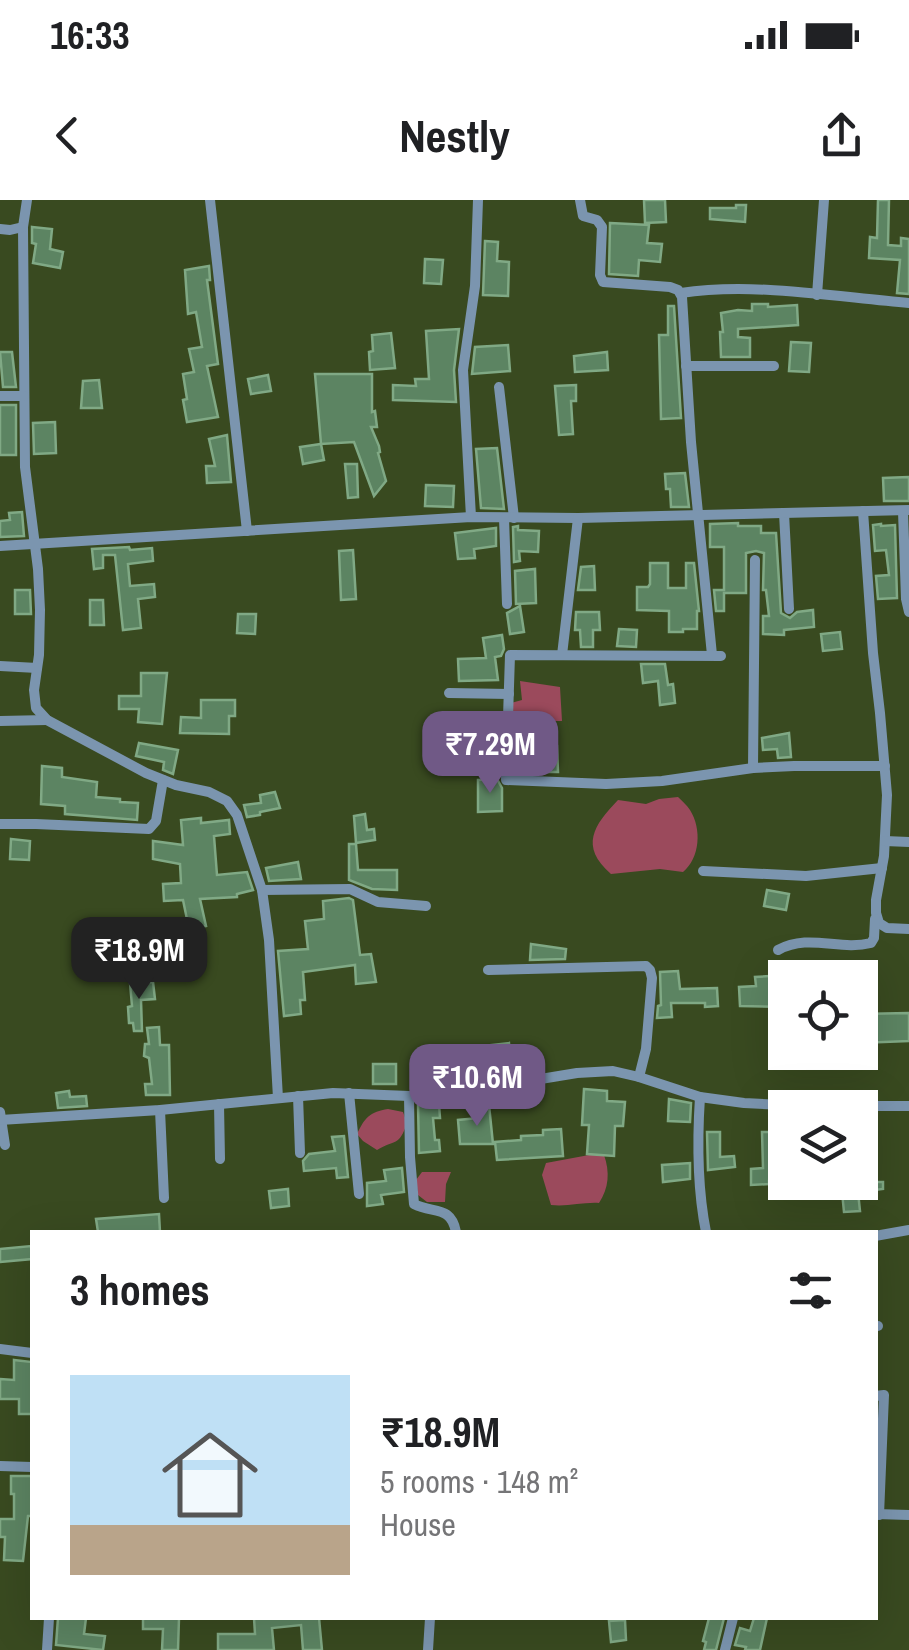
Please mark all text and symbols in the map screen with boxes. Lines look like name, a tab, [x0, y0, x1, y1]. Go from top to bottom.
text: 16:33	[50, 10, 130, 61]
text: Nestly	[399, 105, 510, 166]
icon: back	[40, 108, 95, 163]
icon: share	[814, 108, 869, 163]
pin: ₹7.29M	[409, 711, 571, 796]
text: ₹7.29M	[444, 722, 536, 765]
pin: ₹18.9M	[58, 917, 220, 1002]
text: ₹18.9M	[93, 928, 185, 971]
map controls	[768, 960, 878, 1200]
button: locate	[768, 960, 878, 1070]
pin: ₹10.6M	[396, 1044, 558, 1129]
text: ₹10.6M	[431, 1055, 523, 1098]
button: layers	[768, 1090, 878, 1200]
text: 3 homes	[70, 1262, 210, 1318]
icon: filters	[783, 1263, 838, 1318]
text: ₹18.9M	[380, 1404, 500, 1460]
icon: home	[150, 1415, 270, 1535]
text: 5 rooms · 148 m²	[380, 1460, 578, 1503]
text: House	[380, 1503, 456, 1546]

